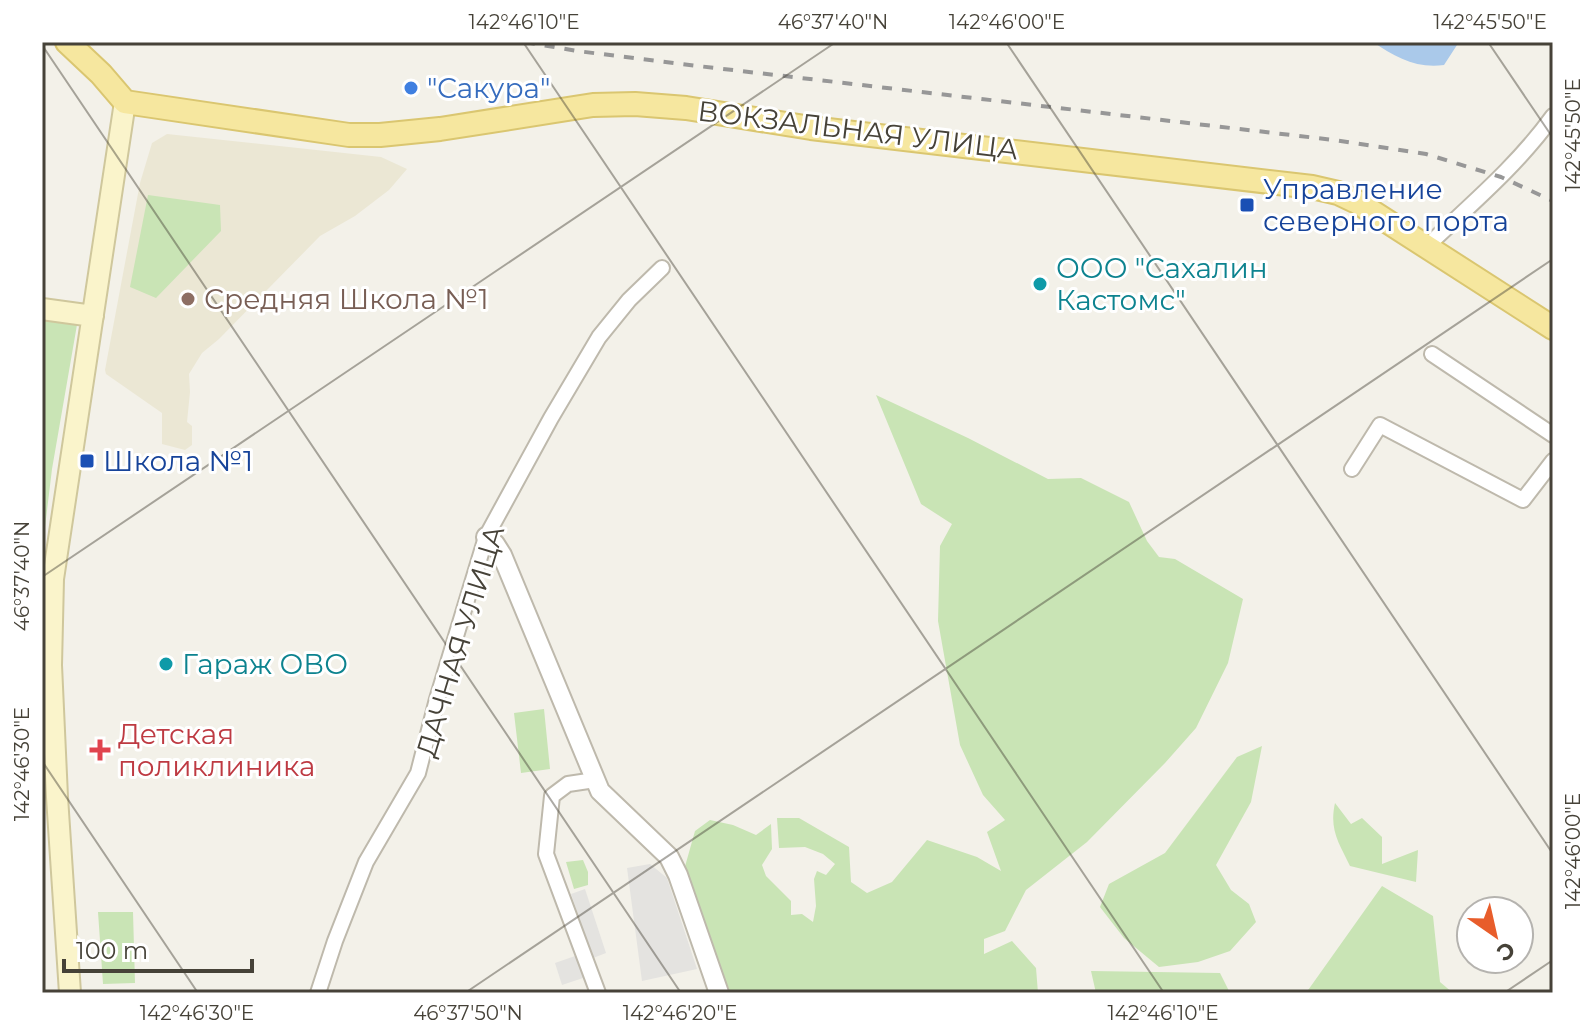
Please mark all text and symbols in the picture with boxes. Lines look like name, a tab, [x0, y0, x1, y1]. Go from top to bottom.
text: 142°46'10"E	[468, 10, 580, 34]
text: 46°37'40"N	[778, 10, 888, 34]
text: 142°46'00"E	[949, 10, 1065, 34]
text: 142°45'50"E	[1433, 10, 1547, 34]
place label: "Сакура"	[427, 71, 550, 105]
text: 142°45'50"E	[1561, 78, 1585, 192]
marker: "Сакура"	[402, 79, 420, 97]
street label: ВОКЗАЛЬНАЯ УЛИЦА	[696, 93, 1020, 167]
place label: Управление северного порта	[1263, 172, 1509, 238]
marker: Управление северного порта	[1238, 196, 1256, 214]
place label: ООО "Сахалин Кастомс"	[1056, 251, 1268, 317]
marker: ООО "Сахалин Кастомс"	[1031, 275, 1049, 293]
place label: Средняя Школа №1	[204, 282, 489, 316]
marker: Средняя Школа №1	[179, 290, 197, 308]
place label: Школа №1	[103, 444, 253, 478]
marker: Школа №1	[78, 452, 96, 470]
text: 46°37'40"N	[10, 521, 34, 631]
street label: ДАЧНАЯ УЛИЦА	[409, 521, 511, 761]
place label: Гараж ОВО	[182, 647, 348, 681]
marker: Гараж ОВО	[157, 655, 175, 673]
text: 142°46'30"E	[10, 707, 34, 821]
place label: Детская поликлиника	[118, 717, 315, 783]
marker: Детская поликлиника	[89, 739, 111, 761]
text: 142°46'00"E	[1561, 793, 1585, 909]
north arrow	[1455, 895, 1535, 975]
scale bar	[64, 923, 252, 973]
text: 100 m	[76, 936, 148, 965]
text: С	[1492, 936, 1520, 967]
text: 142°46'30"E	[140, 1001, 254, 1025]
text: 46°37'50"N	[413, 1001, 523, 1025]
text: 142°46'20"E	[623, 1001, 737, 1025]
text: 142°46'10"E	[1107, 1001, 1219, 1025]

